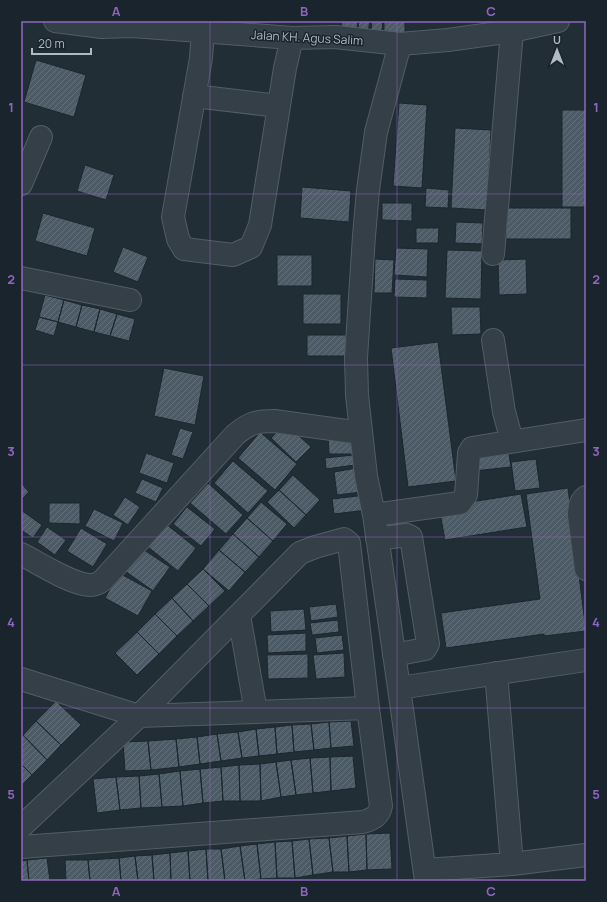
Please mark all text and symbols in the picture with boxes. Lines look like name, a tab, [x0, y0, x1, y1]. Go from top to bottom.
text: A	[112, 2, 121, 20]
text: B	[300, 2, 308, 20]
text: C	[486, 2, 496, 20]
street label: Jalan KH. Agus Salim	[250, 26, 364, 49]
scale bar	[32, 30, 91, 56]
north arrow	[537, 30, 577, 70]
text: U	[553, 32, 561, 47]
text: 20 m	[38, 35, 65, 52]
text: 1	[8, 98, 14, 116]
text: 1	[593, 98, 599, 116]
text: 2	[7, 270, 15, 288]
text: 2	[592, 270, 600, 288]
text: 3	[7, 442, 15, 460]
text: 3	[592, 442, 600, 460]
text: 4	[7, 613, 15, 631]
text: 4	[592, 613, 600, 631]
text: 5	[7, 785, 15, 803]
text: 5	[592, 785, 600, 803]
text: A	[112, 882, 121, 900]
text: B	[300, 882, 308, 900]
text: C	[486, 882, 496, 900]

